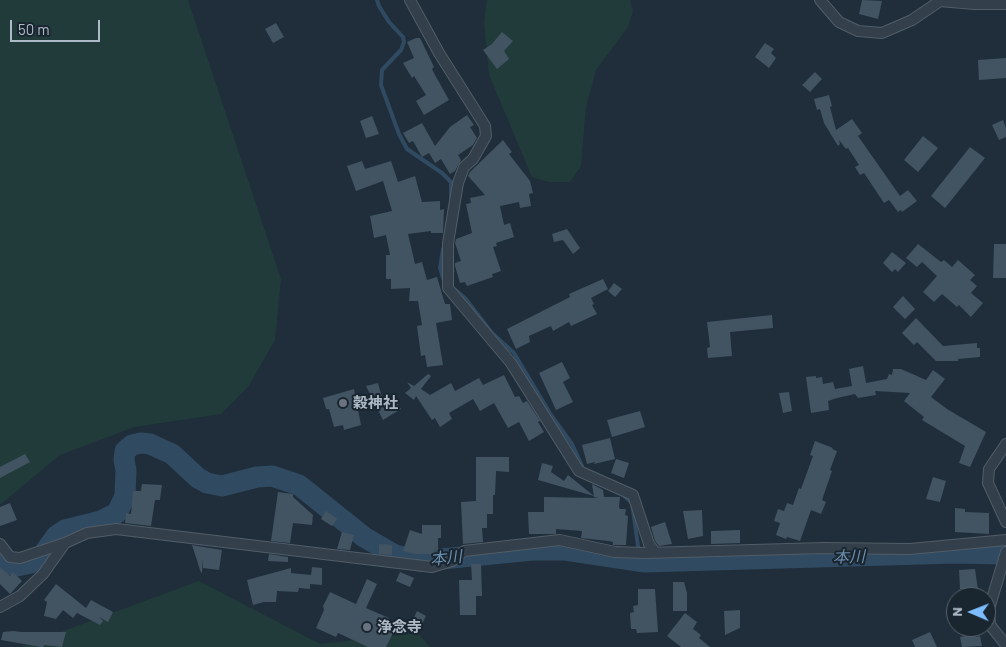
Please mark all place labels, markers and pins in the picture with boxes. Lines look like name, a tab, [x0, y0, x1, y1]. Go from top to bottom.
place label: 穀神社	[353, 394, 398, 412]
marker: 穀神社	[337, 397, 349, 409]
place label: 浄念寺	[377, 618, 422, 636]
marker: 浄念寺	[361, 621, 373, 633]

